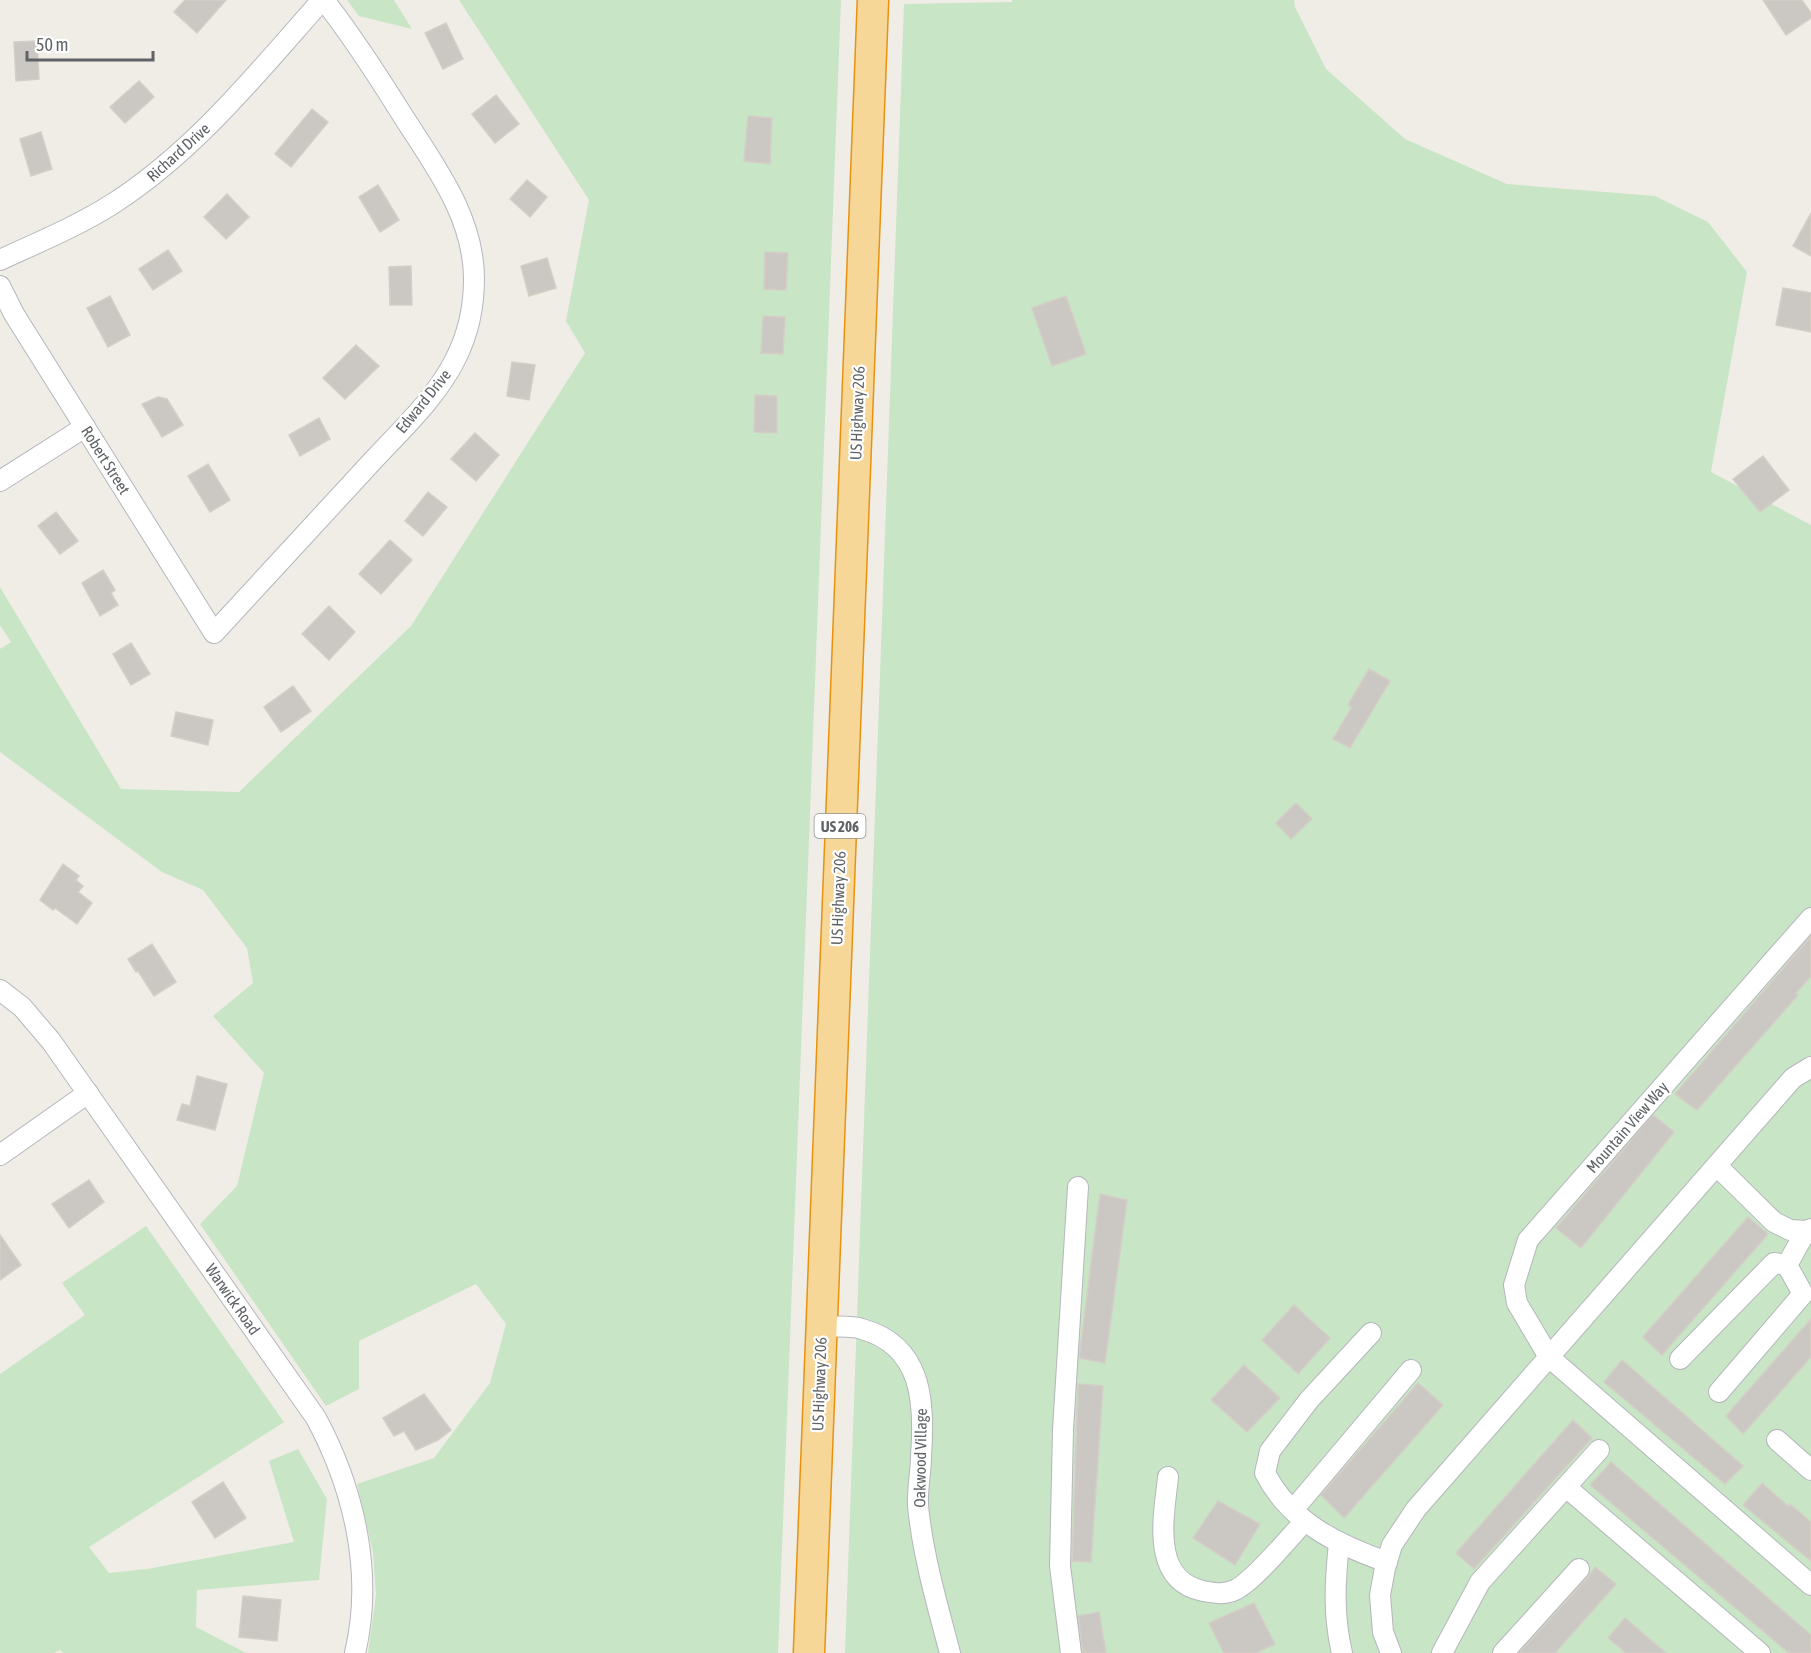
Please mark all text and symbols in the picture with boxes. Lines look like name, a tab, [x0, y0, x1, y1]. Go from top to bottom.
scale bar	[27, 24, 153, 62]
text: 50 m	[36, 34, 68, 55]
street label: Richard Drive	[143, 119, 213, 185]
street label: Edward Drive	[392, 365, 454, 437]
street label: US Highway 206	[846, 366, 869, 460]
street label: Robert Street	[78, 423, 134, 498]
road number: US 206	[814, 814, 866, 838]
street label: US Highway 206	[827, 851, 850, 945]
street label: Mountain View Way	[1583, 1077, 1673, 1177]
street label: Warwick Road	[202, 1260, 264, 1338]
street label: US Highway 206	[808, 1337, 831, 1431]
street label: Oakwood Village	[910, 1408, 931, 1508]

